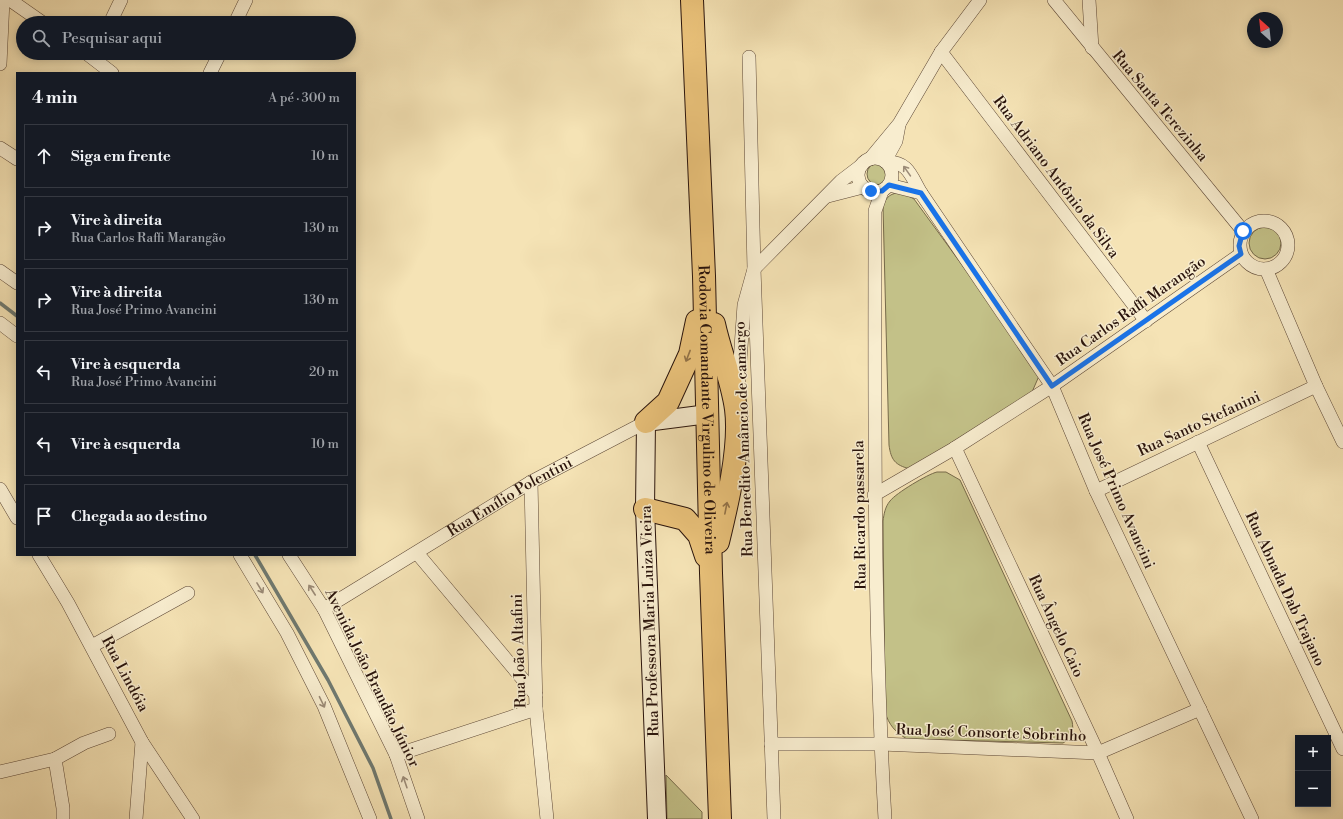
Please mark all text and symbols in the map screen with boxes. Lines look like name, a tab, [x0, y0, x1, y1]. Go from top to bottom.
north arrow	[1247, 12, 1283, 48]
search box	[16, 16, 356, 60]
icon: search	[30, 27, 52, 49]
text: Pesquisar aqui	[62, 29, 162, 48]
street label: Rua Santa Terezinha	[1108, 47, 1212, 166]
text: 4 min	[32, 87, 77, 109]
text: A pé · 300 m	[268, 90, 340, 106]
street label: Rua Adriano Antônio da Silva	[989, 92, 1124, 262]
icon: ahead	[33, 145, 55, 167]
text: Siga em frente	[71, 147, 171, 166]
text: 10 m	[311, 148, 339, 164]
one-way arrow	[903, 166, 911, 177]
route end	[862, 182, 880, 200]
text: Vire à direita	[71, 211, 162, 230]
icon: right	[33, 217, 55, 239]
text: 130 m	[304, 220, 339, 236]
route start	[1234, 222, 1252, 240]
text: Rua Carlos Raffi Marangão	[71, 230, 226, 246]
street label: Rua Carlos Raffi Marangão	[1052, 252, 1210, 370]
street label: Rodovia Comandante Virgulino de Oliveira	[694, 265, 720, 555]
text: Vire à direita	[71, 283, 162, 302]
icon: right	[33, 289, 55, 311]
text: 130 m	[304, 292, 339, 308]
text: Rua José Primo Avancini	[71, 302, 217, 318]
street label: Rua Benedito Amâncio de camargo	[730, 321, 758, 557]
one-way arrow	[684, 349, 692, 361]
text: Vire à esquerda	[71, 355, 180, 374]
icon: left	[33, 361, 55, 383]
text: 20 m	[309, 364, 339, 380]
text: Rua José Primo Avancini	[71, 374, 217, 390]
street label: Rua Santo Stefanini	[1134, 387, 1264, 461]
street label: Rua José Primo Avancini	[1073, 410, 1159, 572]
icon: left	[33, 433, 55, 455]
text: Vire à esquerda	[71, 435, 180, 454]
text: 10 m	[311, 436, 339, 452]
street label: Rua Ricardo passarela	[849, 440, 871, 590]
street label: Rua Emílio Polentini	[444, 453, 575, 541]
one-way arrow	[723, 501, 731, 514]
icon: arrive	[33, 505, 55, 527]
street label: Rua Professora Maria Luiza Vieira	[636, 505, 664, 737]
text: Chegada ao destino	[71, 507, 207, 526]
street label: Rua Abnada Dab Trajano	[1241, 509, 1329, 669]
street label: Rua Ângelo Caio	[1024, 571, 1089, 680]
one-way arrow	[257, 582, 265, 594]
one-way arrow	[307, 584, 315, 596]
street label: Avenida João Brandão Júnior	[320, 585, 424, 771]
street label: Rua João Altafini	[508, 593, 530, 709]
street label: Rua Lindóia	[97, 633, 153, 715]
one-way arrow	[319, 696, 327, 708]
street label: Rua José Consorte Sobrinho	[895, 720, 1087, 746]
map controls	[1295, 735, 1331, 807]
button: +	[1295, 735, 1331, 771]
button: −	[1295, 771, 1331, 807]
one-way arrow	[401, 777, 409, 789]

